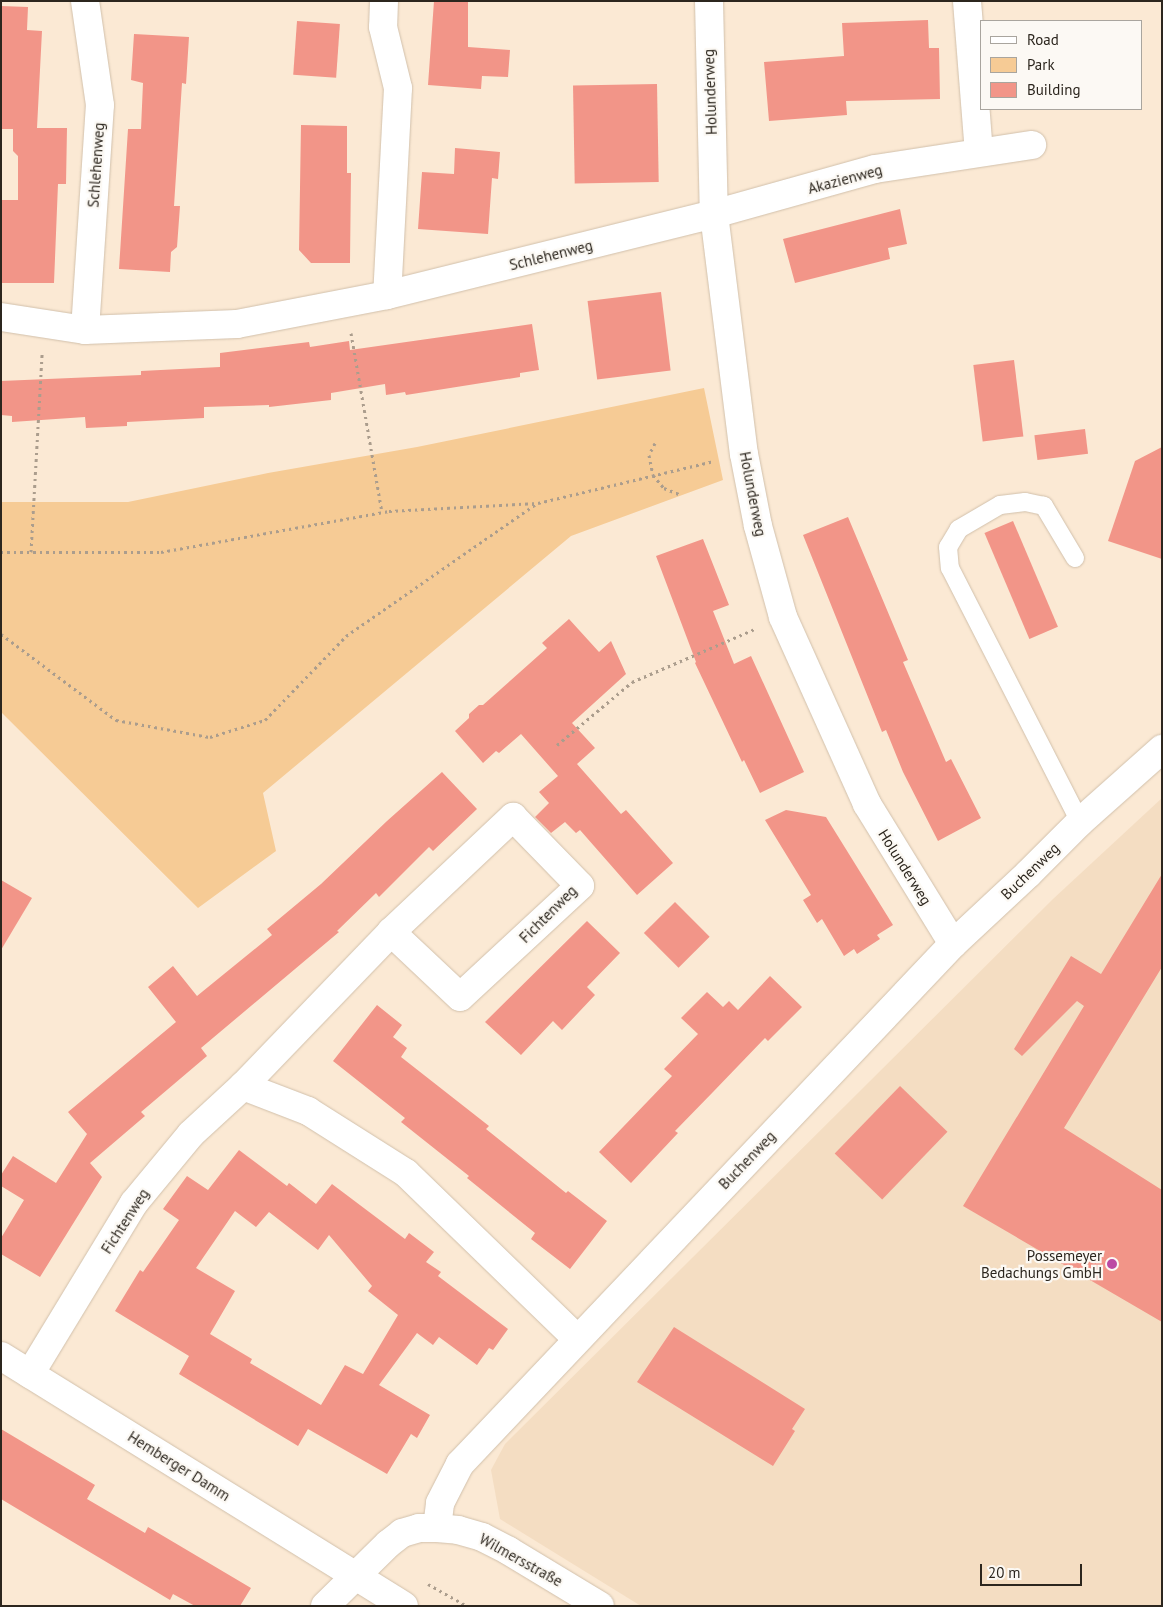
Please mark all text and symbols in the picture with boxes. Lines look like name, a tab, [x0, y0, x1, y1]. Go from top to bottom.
legend	[980, 20, 1143, 110]
text: Road	[1027, 30, 1059, 49]
street label: Holunderweg	[700, 49, 720, 135]
text: Park	[1027, 55, 1055, 74]
text: Building	[1027, 80, 1081, 99]
street label: Schlehenweg	[84, 122, 108, 208]
street label: Akazienweg	[806, 160, 884, 198]
street label: Schlehenweg	[507, 236, 595, 274]
street label: Holunderweg	[736, 450, 770, 538]
street label: Holunderweg	[875, 826, 935, 908]
street label: Buchenweg	[997, 839, 1063, 903]
street label: Fichtenweg	[516, 882, 580, 946]
street label: Buchenweg	[715, 1127, 779, 1193]
street label: Fichtenweg	[97, 1185, 153, 1257]
place label: Possemeyer Bedachungs GmbH	[981, 1246, 1102, 1281]
marker: Possemeyer Bedachungs GmbH	[1106, 1258, 1118, 1270]
street label: Hemberger Damm	[125, 1427, 233, 1505]
street label: Wilmersstraße	[476, 1530, 566, 1590]
scale bar	[983, 1554, 1086, 1586]
text: 20 m	[988, 1563, 1021, 1582]

